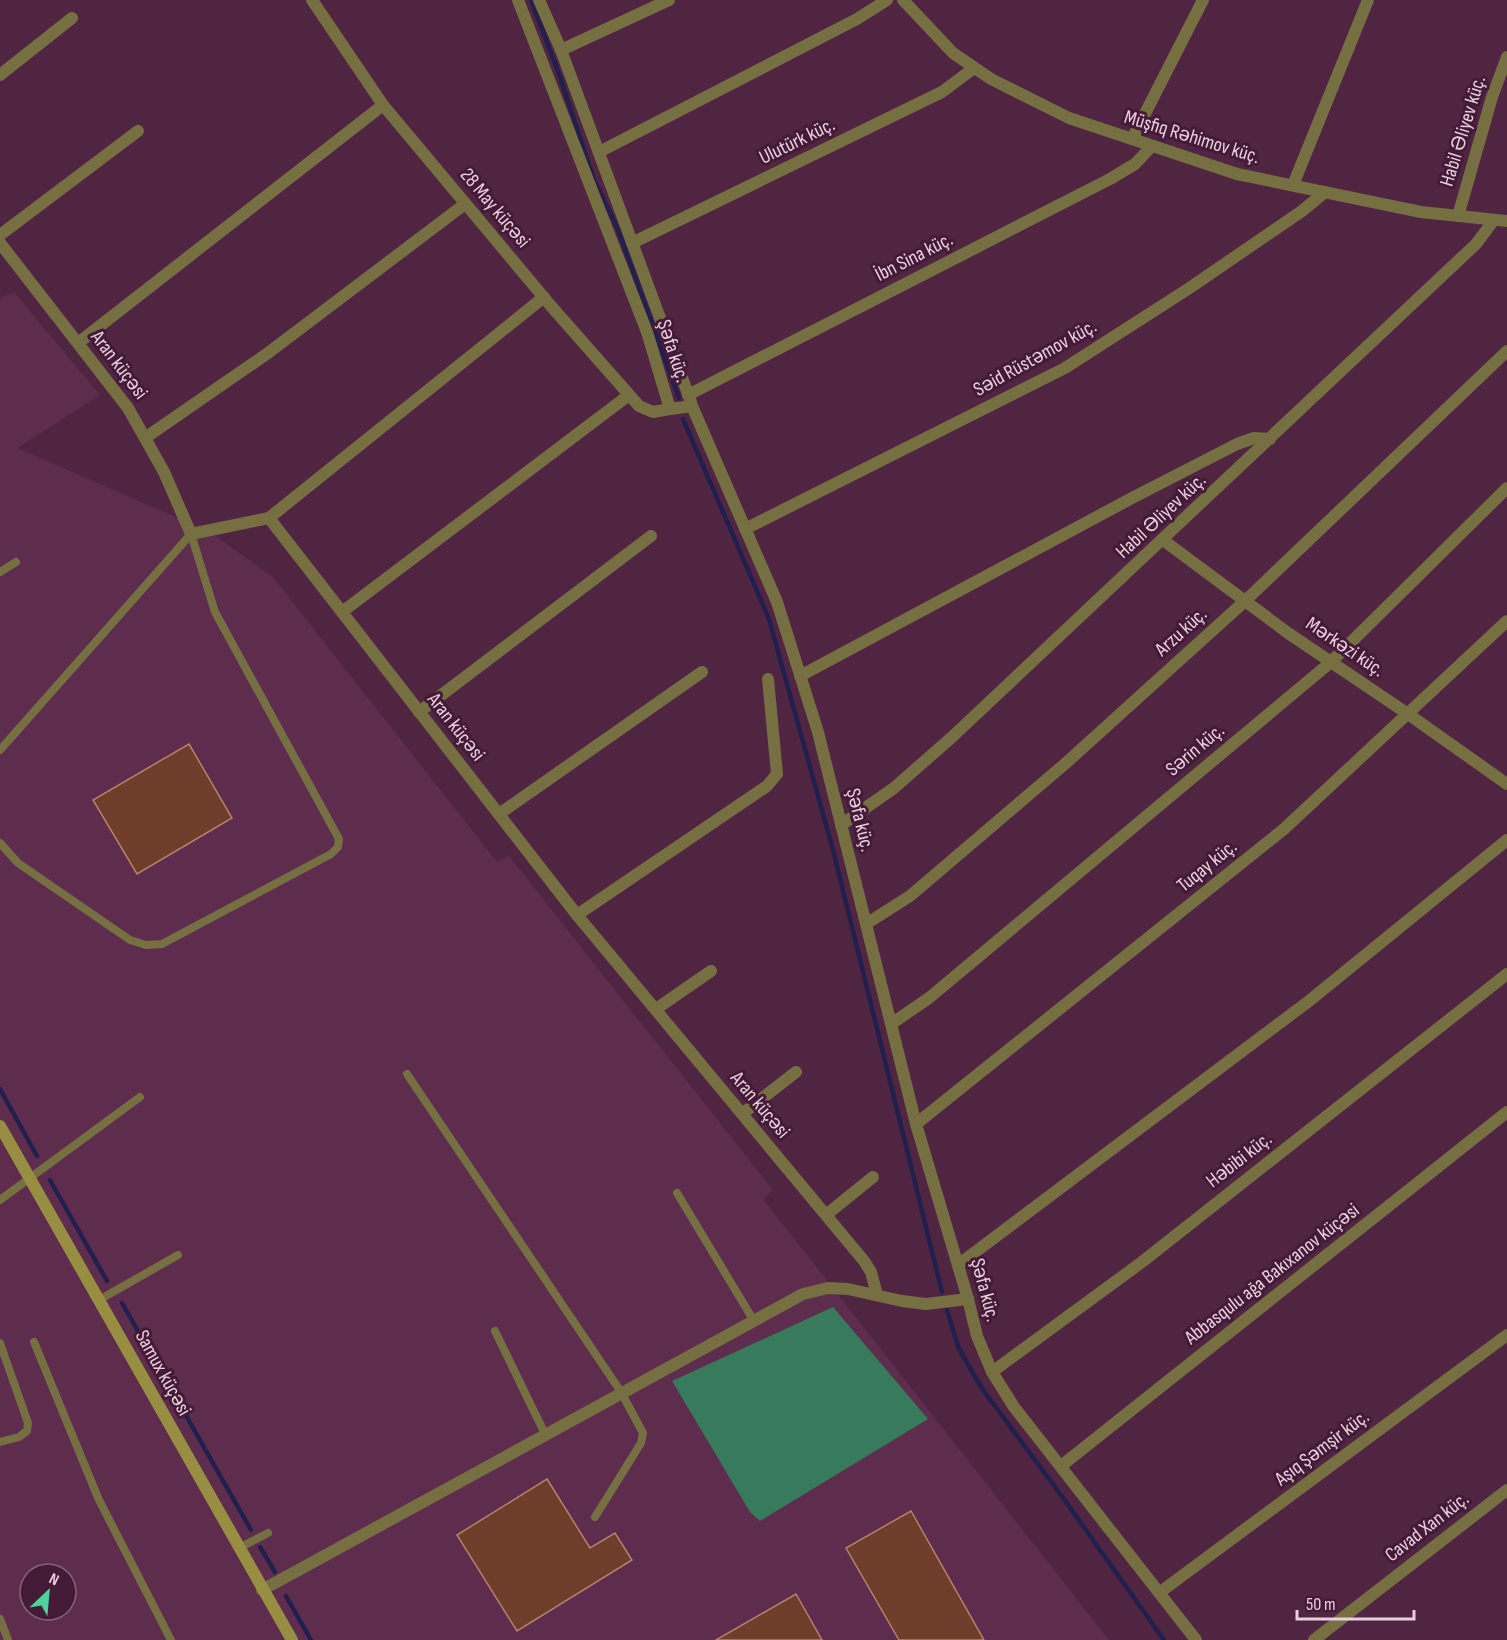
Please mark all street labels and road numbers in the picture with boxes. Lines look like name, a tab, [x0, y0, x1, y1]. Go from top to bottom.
street label: Habil Əliyev küç.	[1435, 73, 1491, 189]
street label: Müşfiq Rəhimov küç.	[1121, 105, 1263, 169]
street label: Ulutürk küç.	[755, 112, 839, 170]
street label: 28 May küçəsi	[455, 163, 535, 253]
street label: İbn Sina küç.	[871, 227, 957, 287]
street label: Səid Rüstəmov küç.	[969, 314, 1101, 402]
street label: Şəfa küç.	[652, 317, 694, 385]
street label: Aran küçəsi	[85, 325, 153, 404]
street label: Habil Əliyev küç.	[1111, 468, 1211, 564]
street label: Arzu küç.	[1149, 602, 1212, 662]
street label: Mərkəzi küç.	[1301, 612, 1389, 682]
street label: Aran küçəsi	[421, 687, 490, 766]
street label: Sərin küç.	[1161, 719, 1229, 781]
street label: Şəfa küç.	[841, 786, 879, 854]
street label: Tuqay küç.	[1172, 835, 1242, 897]
street label: Aran küçəsi	[725, 1066, 795, 1143]
street label: Həbibi küç.	[1201, 1127, 1277, 1193]
street label: Abbasqulu ağa Bakıxanov küçəsi	[1179, 1198, 1364, 1350]
street label: Şəfa küç.	[965, 1256, 1005, 1324]
street label: Samux küçəsi	[130, 1326, 196, 1420]
street label: Aşıq Şəmşir küç.	[1269, 1405, 1374, 1492]
street label: Cavad Xan küç.	[1380, 1487, 1474, 1567]

